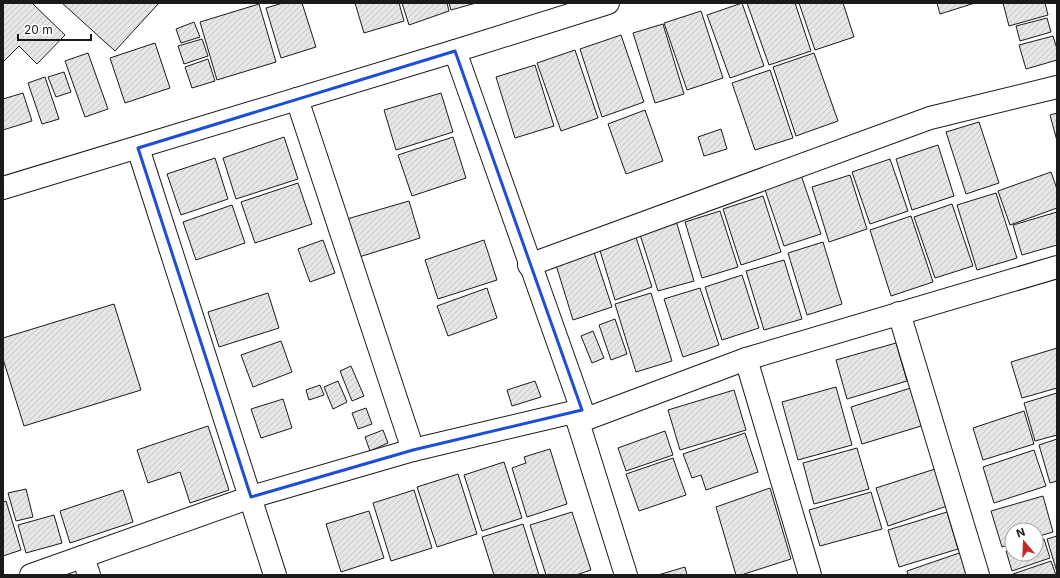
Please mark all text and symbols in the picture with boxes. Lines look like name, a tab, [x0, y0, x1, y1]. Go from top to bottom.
scale bar	[18, 16, 91, 42]
text: 20 m	[24, 22, 53, 37]
north arrow	[1004, 522, 1044, 562]
text: N	[1014, 525, 1027, 541]

